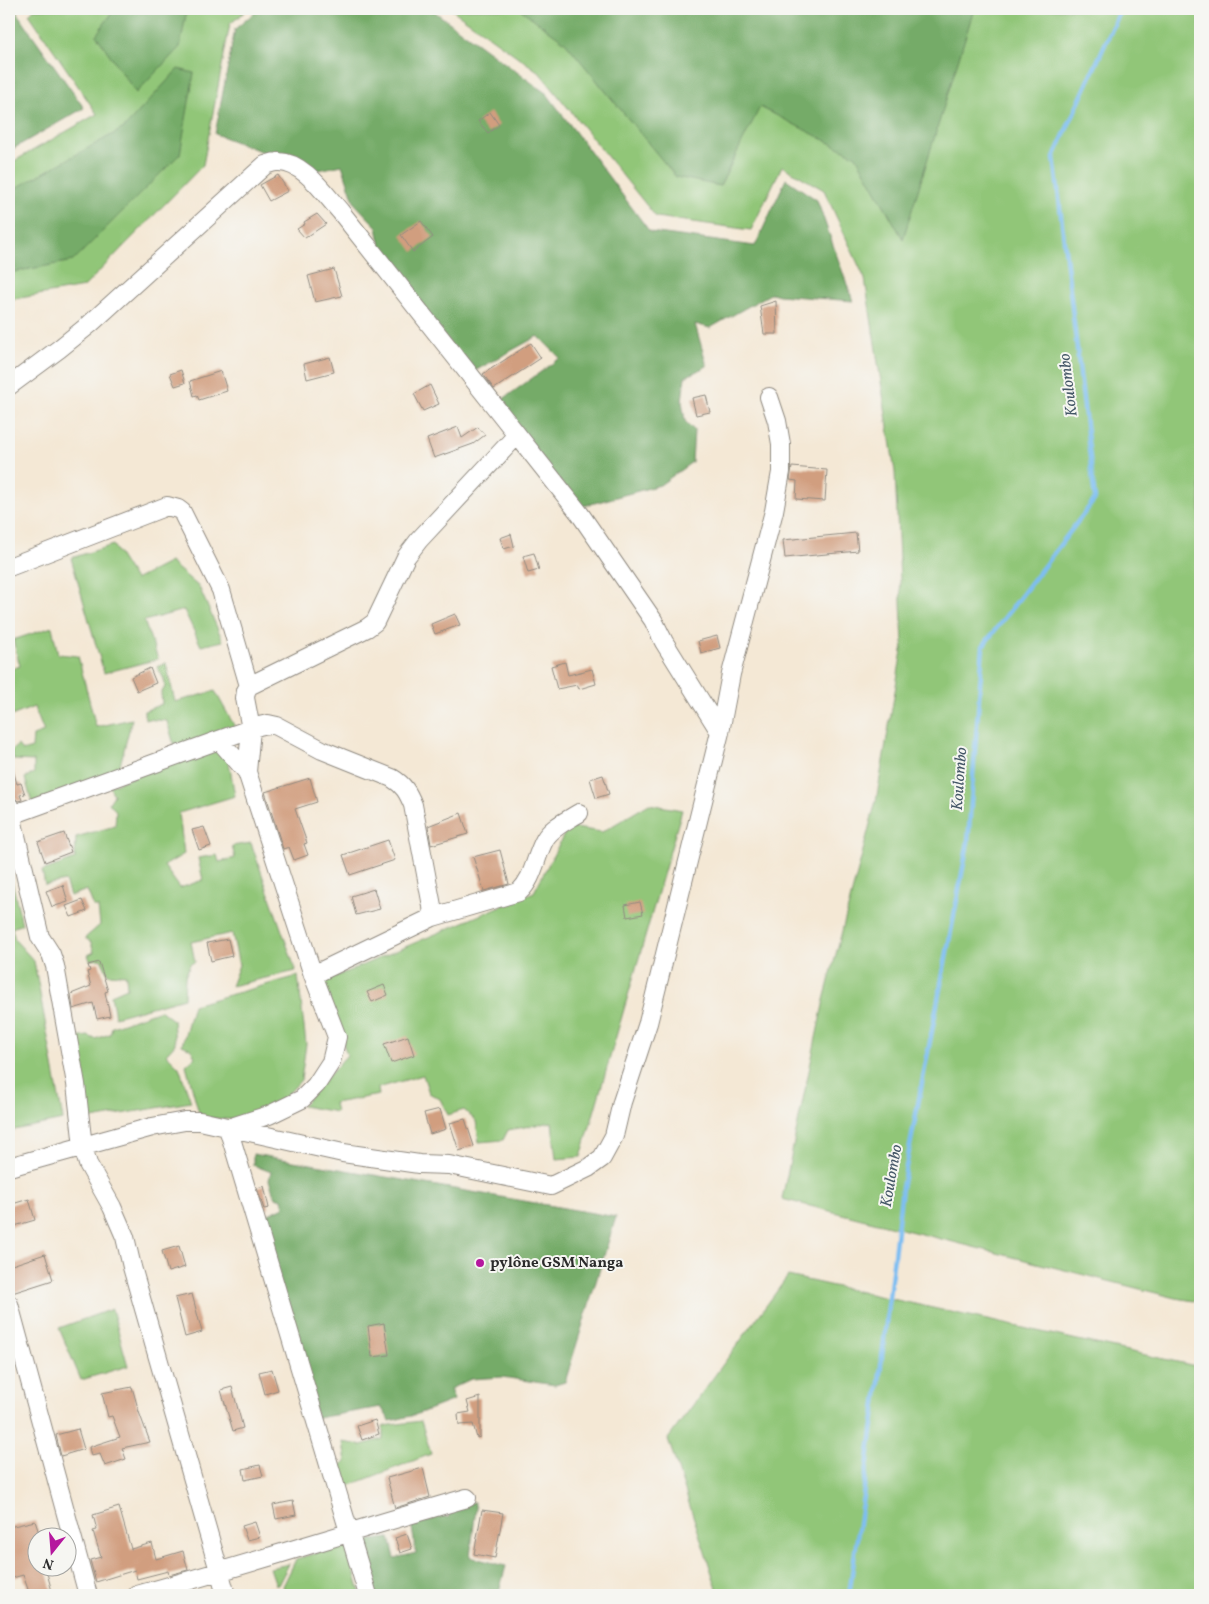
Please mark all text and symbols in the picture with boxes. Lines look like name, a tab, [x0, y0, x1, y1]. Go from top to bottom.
water label: Koulombo	[1054, 352, 1084, 418]
water label: Koulombo	[947, 746, 973, 811]
water label: Koulombo	[876, 1142, 908, 1209]
place label: pylône GSM Nanga	[490, 1253, 624, 1274]
marker: pylône GSM Nanga	[474, 1257, 486, 1269]
north arrow	[28, 1526, 78, 1576]
text: N	[41, 1552, 56, 1574]

